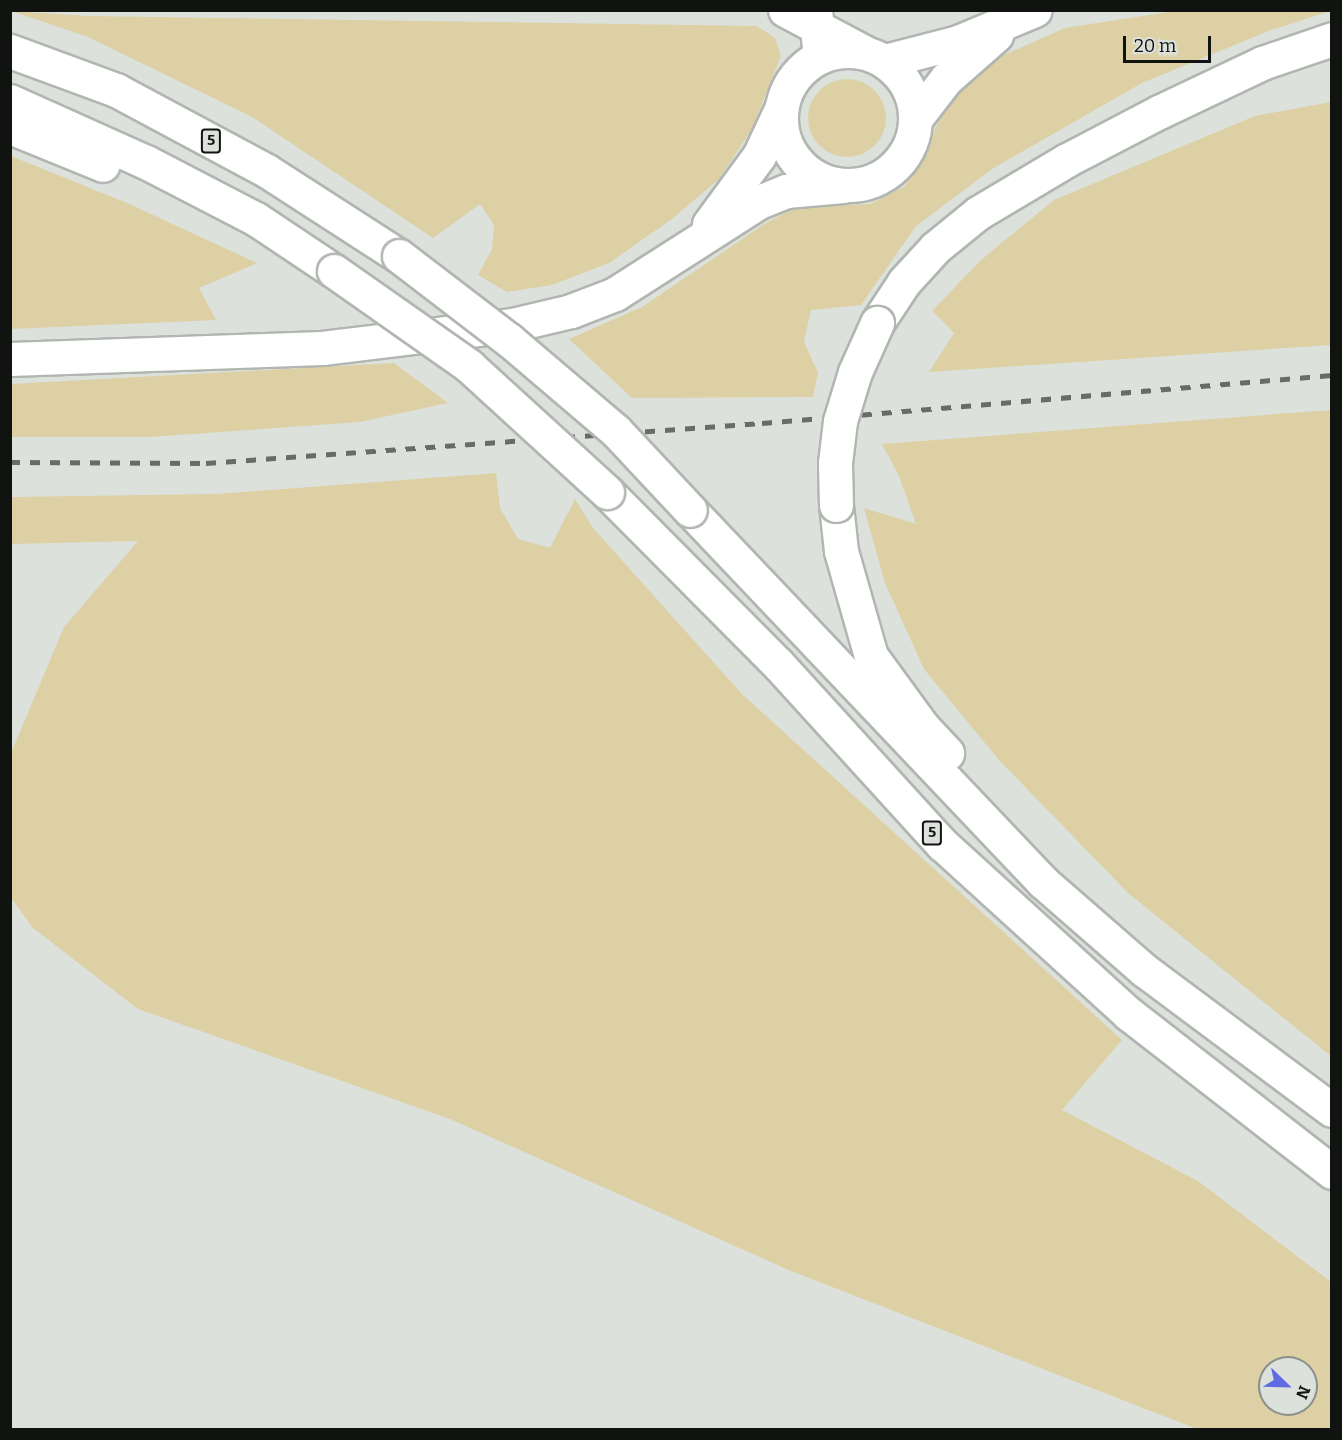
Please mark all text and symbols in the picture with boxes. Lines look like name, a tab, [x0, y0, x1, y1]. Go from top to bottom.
scale bar	[1126, 24, 1214, 62]
text: 20 m	[1134, 35, 1176, 57]
road number: 5	[200, 129, 222, 153]
road number: 5	[922, 821, 942, 845]
north arrow	[1258, 1356, 1318, 1416]
text: N	[1292, 1383, 1314, 1402]

